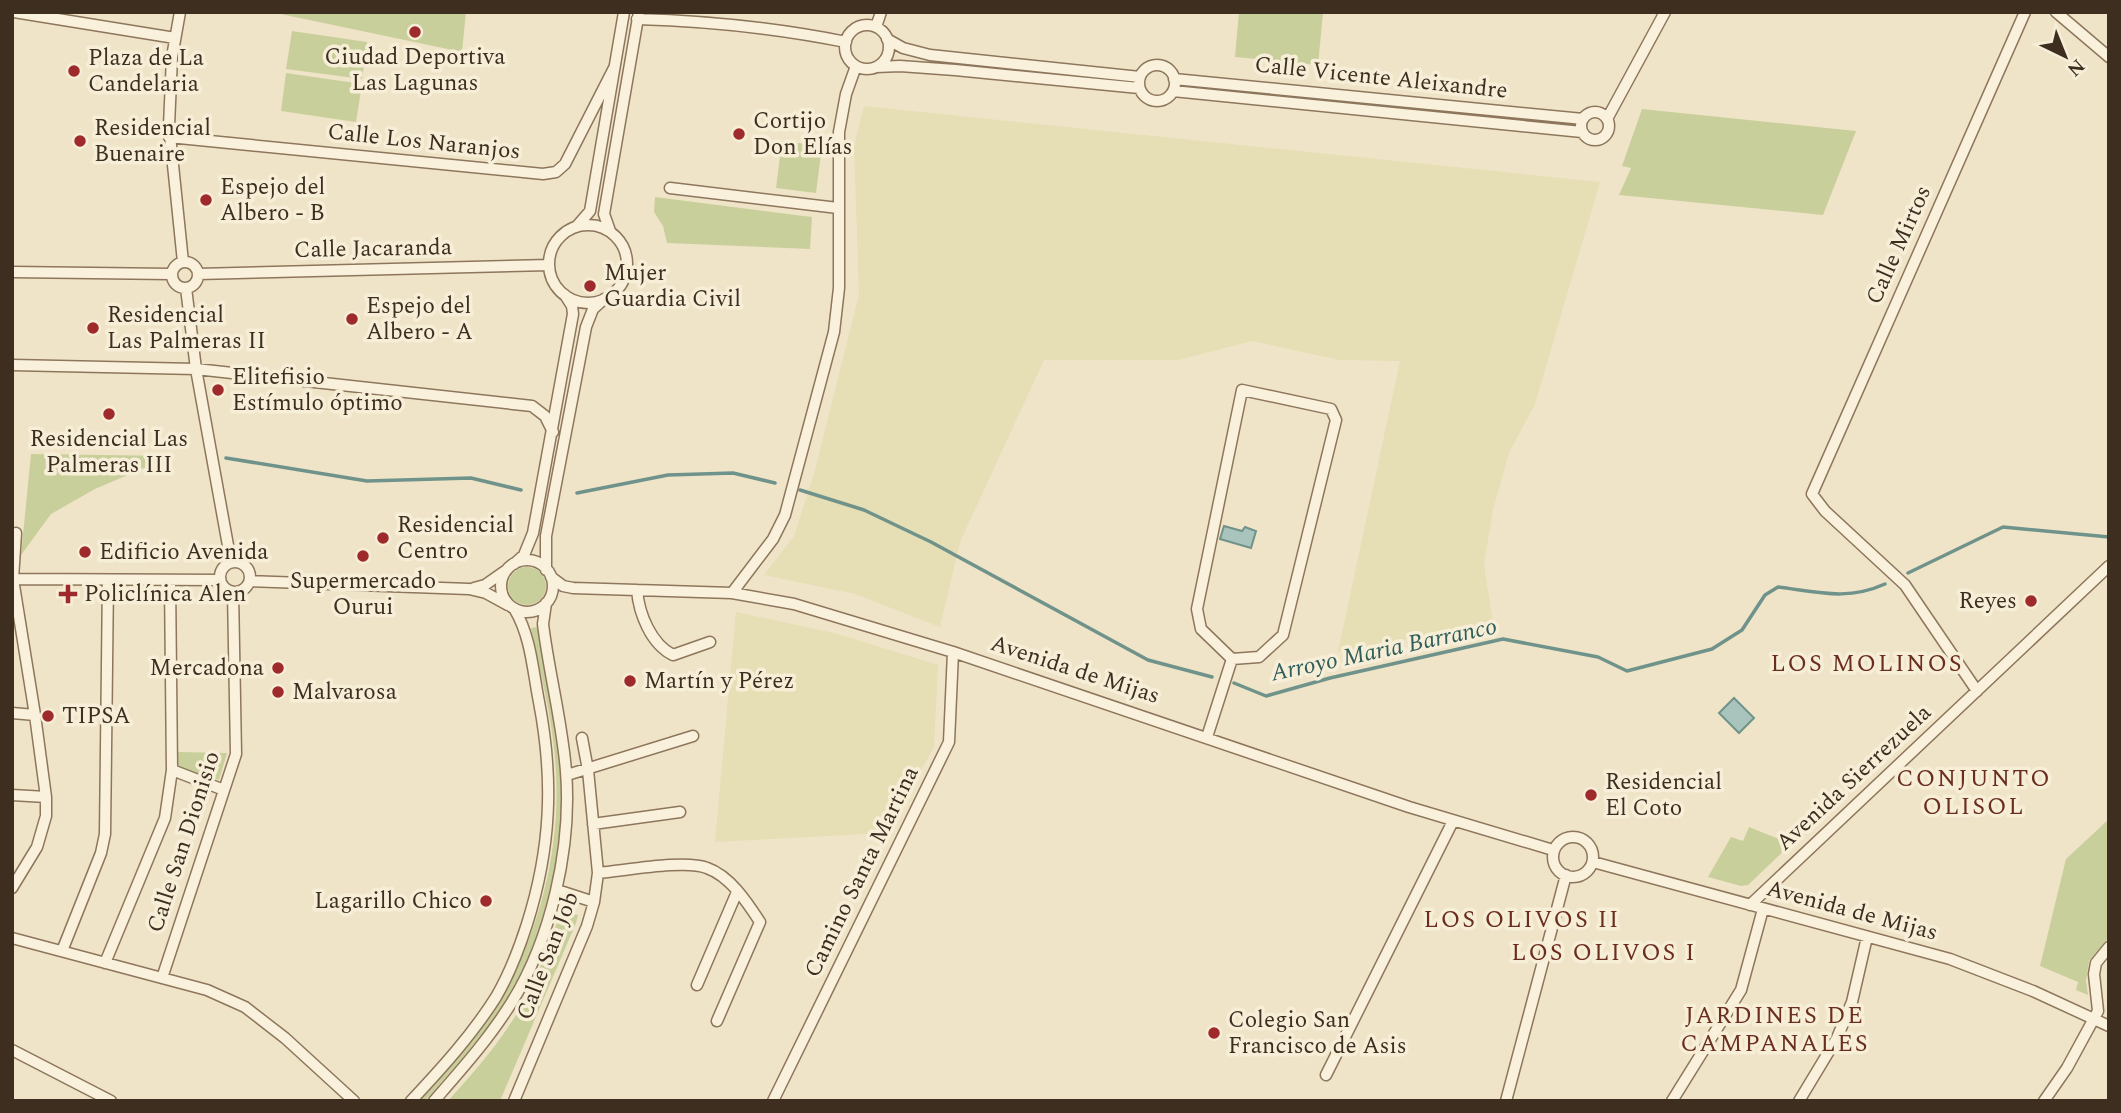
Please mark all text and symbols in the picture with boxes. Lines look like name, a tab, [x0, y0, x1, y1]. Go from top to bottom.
north arrow	[2030, 21, 2100, 91]
marker: Ciudad Deportiva Las Lagunas	[407, 24, 423, 40]
place label: Ciudad Deportiva Las Lagunas	[325, 40, 505, 101]
place label: Plaza de La Candelaria	[88, 41, 204, 102]
street label: Calle Vicente Aleixandre	[1253, 47, 1509, 109]
text: N	[2060, 51, 2091, 83]
marker: Plaza de La Candelaria	[66, 63, 82, 79]
place label: Cortijo Don Elías	[753, 104, 853, 165]
place label: Residencial Buenaire	[94, 111, 211, 172]
street label: Calle Los Naranjos	[326, 114, 522, 170]
marker: Cortijo Don Elías	[731, 126, 747, 142]
marker: Residencial Buenaire	[72, 133, 88, 149]
place label: Espejo del Albero - B	[220, 170, 325, 231]
street label: Calle Mirtos	[1857, 180, 1941, 310]
marker: Espejo del Albero - B	[198, 192, 214, 208]
street label: Calle Jacaranda	[294, 230, 452, 268]
place label: Mujer Guardia Civil	[604, 256, 741, 317]
marker: Mujer Guardia Civil	[582, 278, 598, 294]
place label: Espejo del Albero - A	[366, 289, 473, 350]
place label: Residencial Las Palmeras II	[107, 298, 266, 359]
marker: Espejo del Albero - A	[344, 311, 360, 327]
marker: Residencial Las Palmeras II	[85, 320, 101, 336]
place label: Elitefisio Estímulo óptimo	[232, 360, 403, 421]
marker: Elitefisio Estímulo óptimo	[210, 382, 226, 398]
marker: Residencial Las Palmeras III	[101, 406, 117, 422]
place label: Residencial Las Palmeras III	[30, 422, 188, 483]
place label: Residencial Centro	[397, 508, 514, 569]
marker: Residencial Centro	[375, 530, 391, 546]
place label: Edificio Avenida	[99, 535, 269, 570]
marker: Edificio Avenida	[77, 544, 93, 560]
marker: Supermercado Ourui	[355, 548, 371, 564]
place label: Supermercado Ourui	[290, 564, 436, 625]
place label: Policlínica Alen	[84, 577, 246, 612]
marker: Policlínica Alen	[58, 584, 78, 604]
place label: Reyes	[1959, 584, 2017, 619]
marker: Reyes	[2023, 593, 2039, 609]
water label: Arroyo Maria Barranco	[1266, 608, 1501, 692]
street label: Avenida de Mijas	[986, 626, 1164, 714]
district label: LOS MOLINOS	[1770, 646, 1964, 682]
place label: Mercadona	[150, 651, 264, 686]
marker: Mercadona	[270, 660, 286, 676]
place label: Martín y Pérez	[644, 664, 794, 699]
marker: Martín y Pérez	[622, 673, 638, 689]
place label: Malvarosa	[292, 675, 397, 710]
marker: Malvarosa	[270, 684, 286, 700]
street label: Avenida Sierrezuela	[1768, 696, 1940, 860]
place label: TIPSA	[62, 699, 130, 734]
marker: TIPSA	[40, 708, 56, 724]
street label: Calle San Dionisio	[138, 747, 230, 937]
street label: Camino Santa Martina	[796, 760, 928, 984]
district label: CONJUNTO OLISOL	[1896, 761, 2052, 825]
place label: Residencial El Coto	[1605, 765, 1722, 826]
marker: Residencial El Coto	[1583, 787, 1599, 803]
street label: Avenida de Mijas	[1762, 871, 1942, 951]
place label: Lagarillo Chico	[314, 884, 472, 919]
street label: Calle San Job	[507, 887, 589, 1025]
marker: Lagarillo Chico	[478, 893, 494, 909]
district label: LOS OLIVOS II	[1424, 902, 1620, 938]
district label: LOS OLIVOS I	[1511, 935, 1697, 971]
district label: JARDINES DE CAMPANALES	[1680, 998, 1870, 1062]
place label: Colegio San Francisco de Asis	[1228, 1003, 1407, 1064]
marker: Colegio San Francisco de Asis	[1206, 1025, 1222, 1041]

